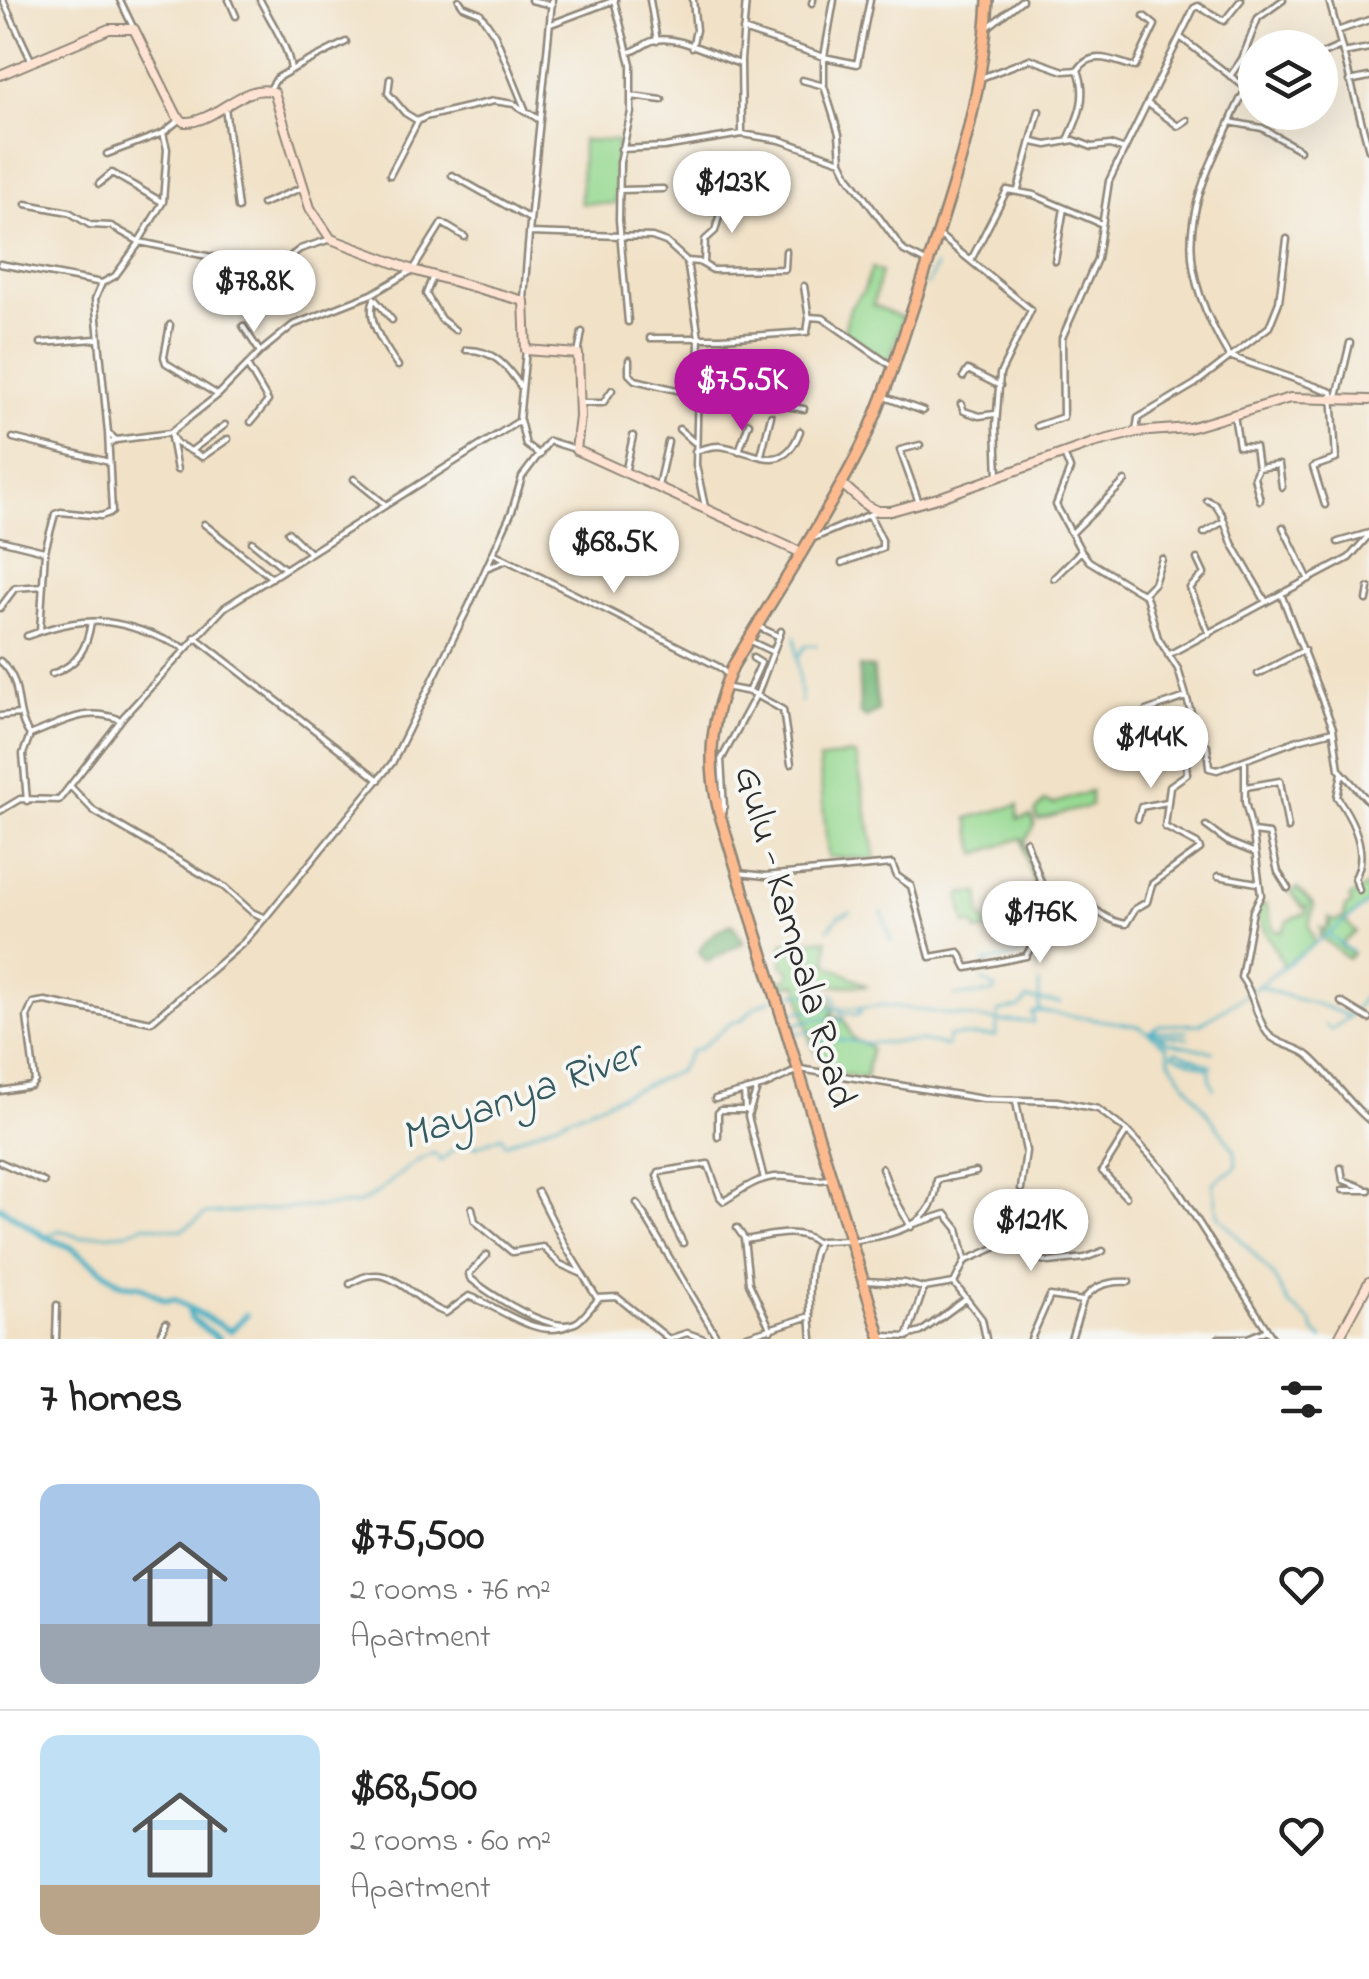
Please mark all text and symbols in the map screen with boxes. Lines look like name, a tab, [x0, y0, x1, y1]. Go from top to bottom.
map controls	[1238, 30, 1338, 130]
button: layers	[1238, 30, 1338, 130]
pin: $123K	[662, 151, 802, 236]
text: $123K	[695, 160, 769, 207]
pin: $78.8K	[173, 250, 335, 335]
text: $78.8K	[215, 259, 293, 306]
pin: $75.5K	[661, 349, 823, 434]
text: $75.5K	[696, 358, 788, 405]
pin: $68.5K	[533, 511, 695, 596]
text: $68.5K	[571, 520, 657, 567]
pin: $144K	[1081, 706, 1221, 791]
text: $144K	[1115, 715, 1187, 762]
street label: Gulu - Kampala Road	[716, 759, 870, 1115]
pin: $176K	[970, 881, 1110, 966]
text: $176K	[1004, 890, 1076, 937]
water label: Mayanya River	[392, 1024, 654, 1169]
pin: $121K	[961, 1189, 1101, 1274]
text: $121K	[995, 1198, 1067, 1245]
text: 7 homes	[40, 1369, 182, 1430]
icon: filters	[1274, 1372, 1329, 1427]
text: $75,500	[350, 1507, 484, 1568]
icon: home	[120, 1524, 240, 1644]
icon: heart	[1274, 1557, 1329, 1612]
text: 2 rooms · 76 m²	[350, 1568, 551, 1615]
text: Apartment	[350, 1615, 491, 1662]
text: $68,500	[350, 1758, 477, 1819]
icon: home	[120, 1775, 240, 1895]
icon: heart	[1274, 1808, 1329, 1863]
text: 2 rooms · 60 m²	[350, 1819, 551, 1866]
text: Apartment	[350, 1866, 491, 1913]

